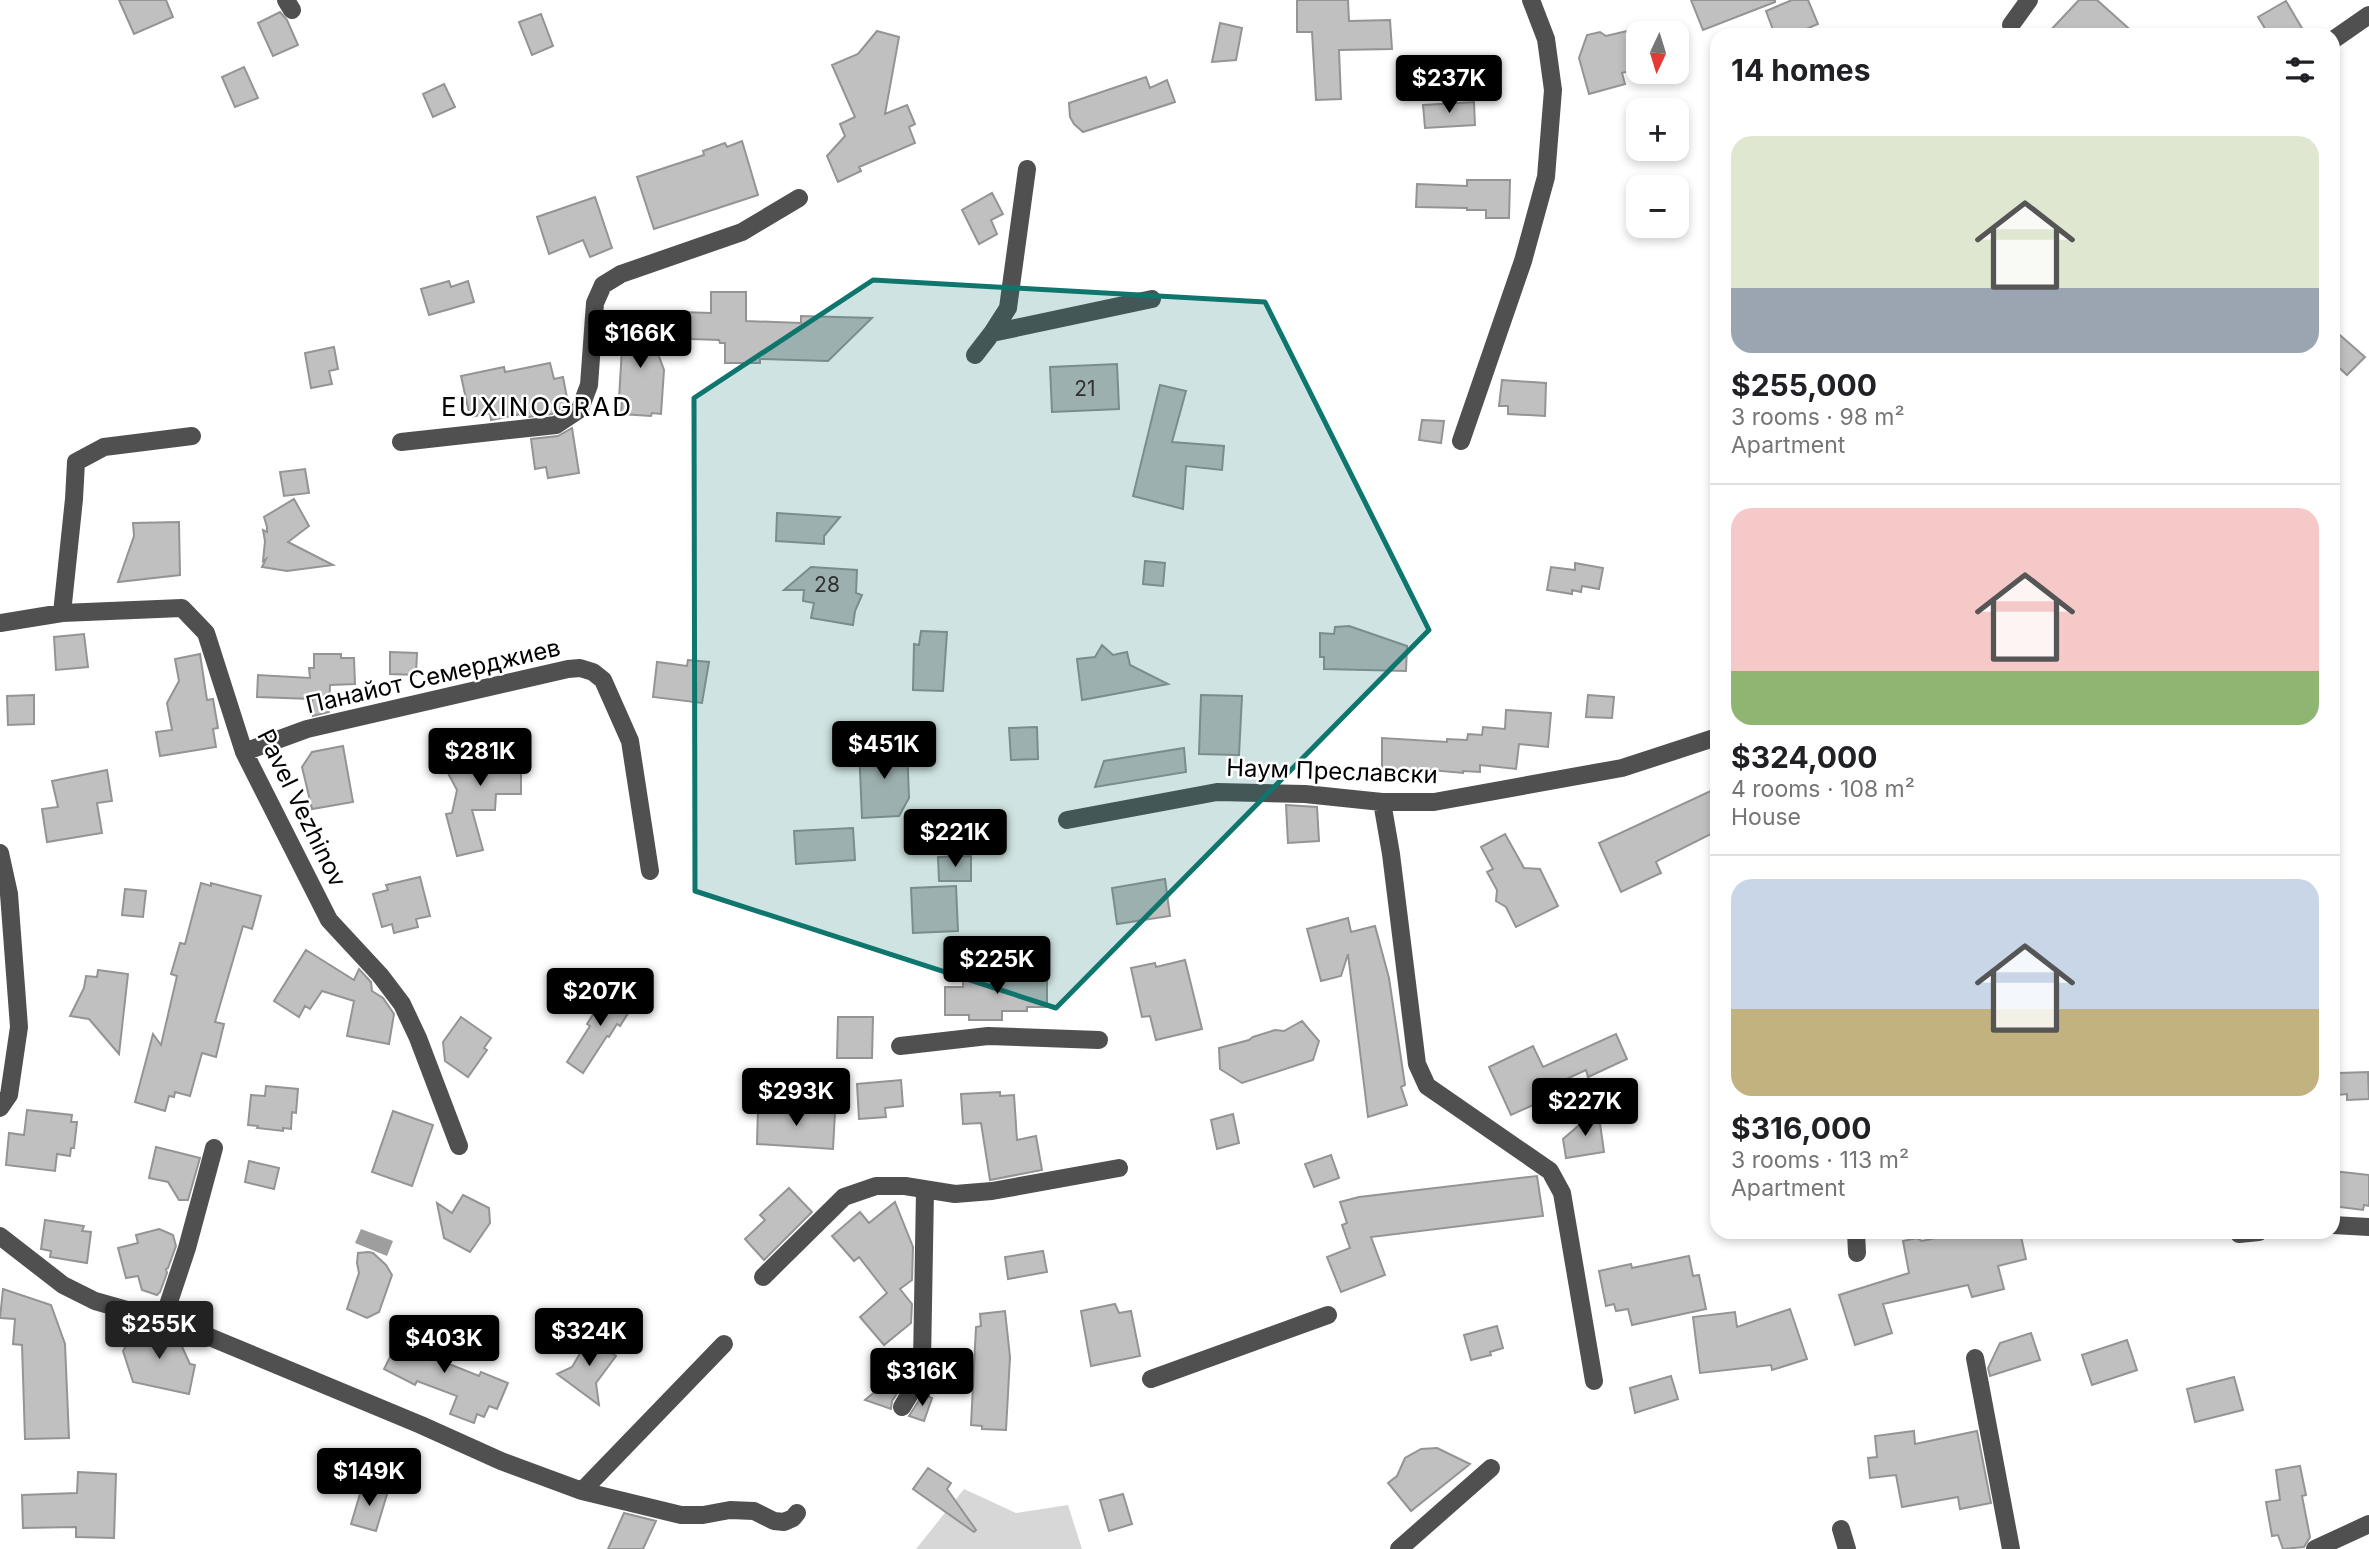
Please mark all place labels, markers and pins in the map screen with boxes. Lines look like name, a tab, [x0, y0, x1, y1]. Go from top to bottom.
pin: $237K	[1400, 55, 1498, 115]
pin: $166K	[591, 310, 689, 370]
pin: $451K	[835, 722, 933, 781]
pin: $281K	[431, 728, 529, 788]
pin: $221K	[906, 810, 1004, 869]
pin: $225K	[948, 936, 1046, 996]
pin: $207K	[551, 968, 649, 1028]
pin: $293K	[747, 1068, 845, 1128]
pin: $227K	[1536, 1078, 1634, 1138]
pin: $255K	[110, 1302, 208, 1361]
pin: $324K	[540, 1308, 638, 1368]
pin: $403K	[395, 1316, 493, 1375]
pin: $316K	[873, 1348, 971, 1408]
pin: $149K	[320, 1448, 418, 1508]

